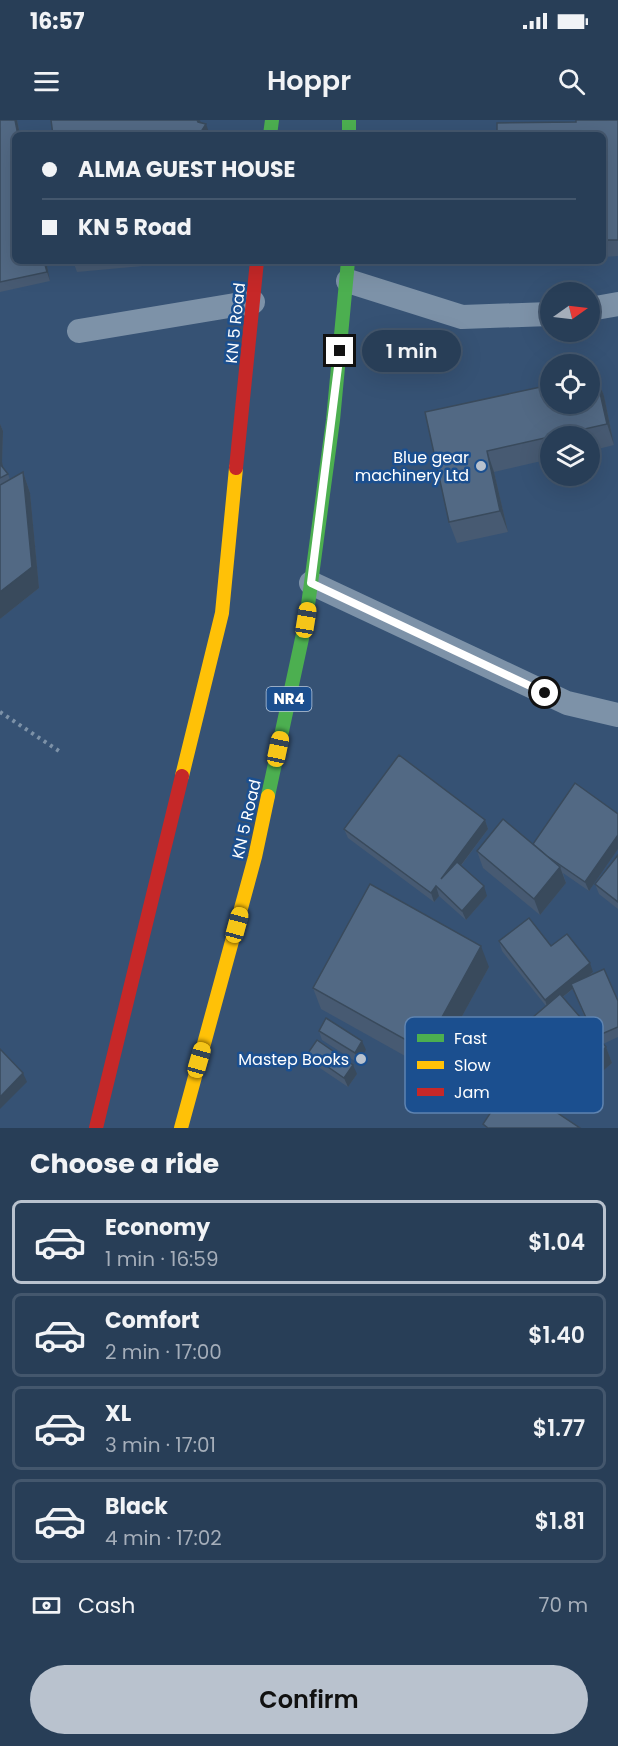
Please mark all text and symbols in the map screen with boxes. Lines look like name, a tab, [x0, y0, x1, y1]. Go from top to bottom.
text: 16:57	[30, 6, 85, 37]
text: Hoppr	[267, 62, 351, 99]
icon: menu	[30, 65, 63, 98]
icon: search	[555, 65, 588, 98]
text: ALMA GUEST HOUSE	[78, 154, 295, 185]
text: KN 5 Road	[78, 212, 192, 243]
street label: KN 5 Road	[220, 282, 251, 365]
north arrow	[540, 282, 600, 342]
map controls	[540, 282, 600, 486]
callout: 1 min	[361, 330, 460, 372]
route end	[326, 337, 353, 364]
text: 1 min	[386, 337, 437, 365]
button: locate	[540, 354, 600, 414]
button: layers	[540, 426, 600, 486]
place label: Blue gear machinery Ltd	[355, 446, 469, 487]
marker: Blue gear machinery Ltd	[474, 459, 488, 473]
car	[294, 601, 318, 639]
route start	[531, 679, 558, 706]
road number: NR4	[266, 687, 312, 711]
car	[265, 730, 291, 768]
street label: KN 5 Road	[226, 777, 267, 861]
car	[224, 905, 250, 945]
legend	[405, 1017, 603, 1113]
text: Fast	[454, 1027, 487, 1050]
car	[185, 1040, 213, 1080]
place label: Mastep Books	[238, 1048, 349, 1071]
marker: Mastep Books	[354, 1052, 368, 1066]
text: Slow	[454, 1054, 491, 1077]
text: Jam	[454, 1081, 490, 1104]
text: Choose a ride	[30, 1145, 219, 1182]
text: Economy	[105, 1212, 210, 1243]
icon: car	[33, 1215, 87, 1269]
text: $1.04	[528, 1227, 585, 1258]
text: 1 min · 16:59	[105, 1245, 219, 1273]
text: Comfort	[105, 1305, 199, 1336]
icon: car	[33, 1308, 87, 1362]
text: $1.40	[528, 1320, 585, 1351]
text: 2 min · 17:00	[105, 1338, 222, 1366]
text: XL	[105, 1398, 131, 1429]
icon: car	[33, 1401, 87, 1455]
text: $1.77	[533, 1413, 585, 1444]
text: 3 min · 17:01	[105, 1431, 216, 1459]
text: Black	[105, 1491, 168, 1522]
icon: car	[33, 1494, 87, 1548]
text: $1.81	[535, 1506, 585, 1537]
text: 4 min · 17:02	[105, 1524, 222, 1552]
icon: cash	[30, 1589, 63, 1622]
text: Cash	[78, 1590, 135, 1621]
text: 70 m	[539, 1591, 588, 1619]
button: Confirm	[30, 1665, 588, 1734]

